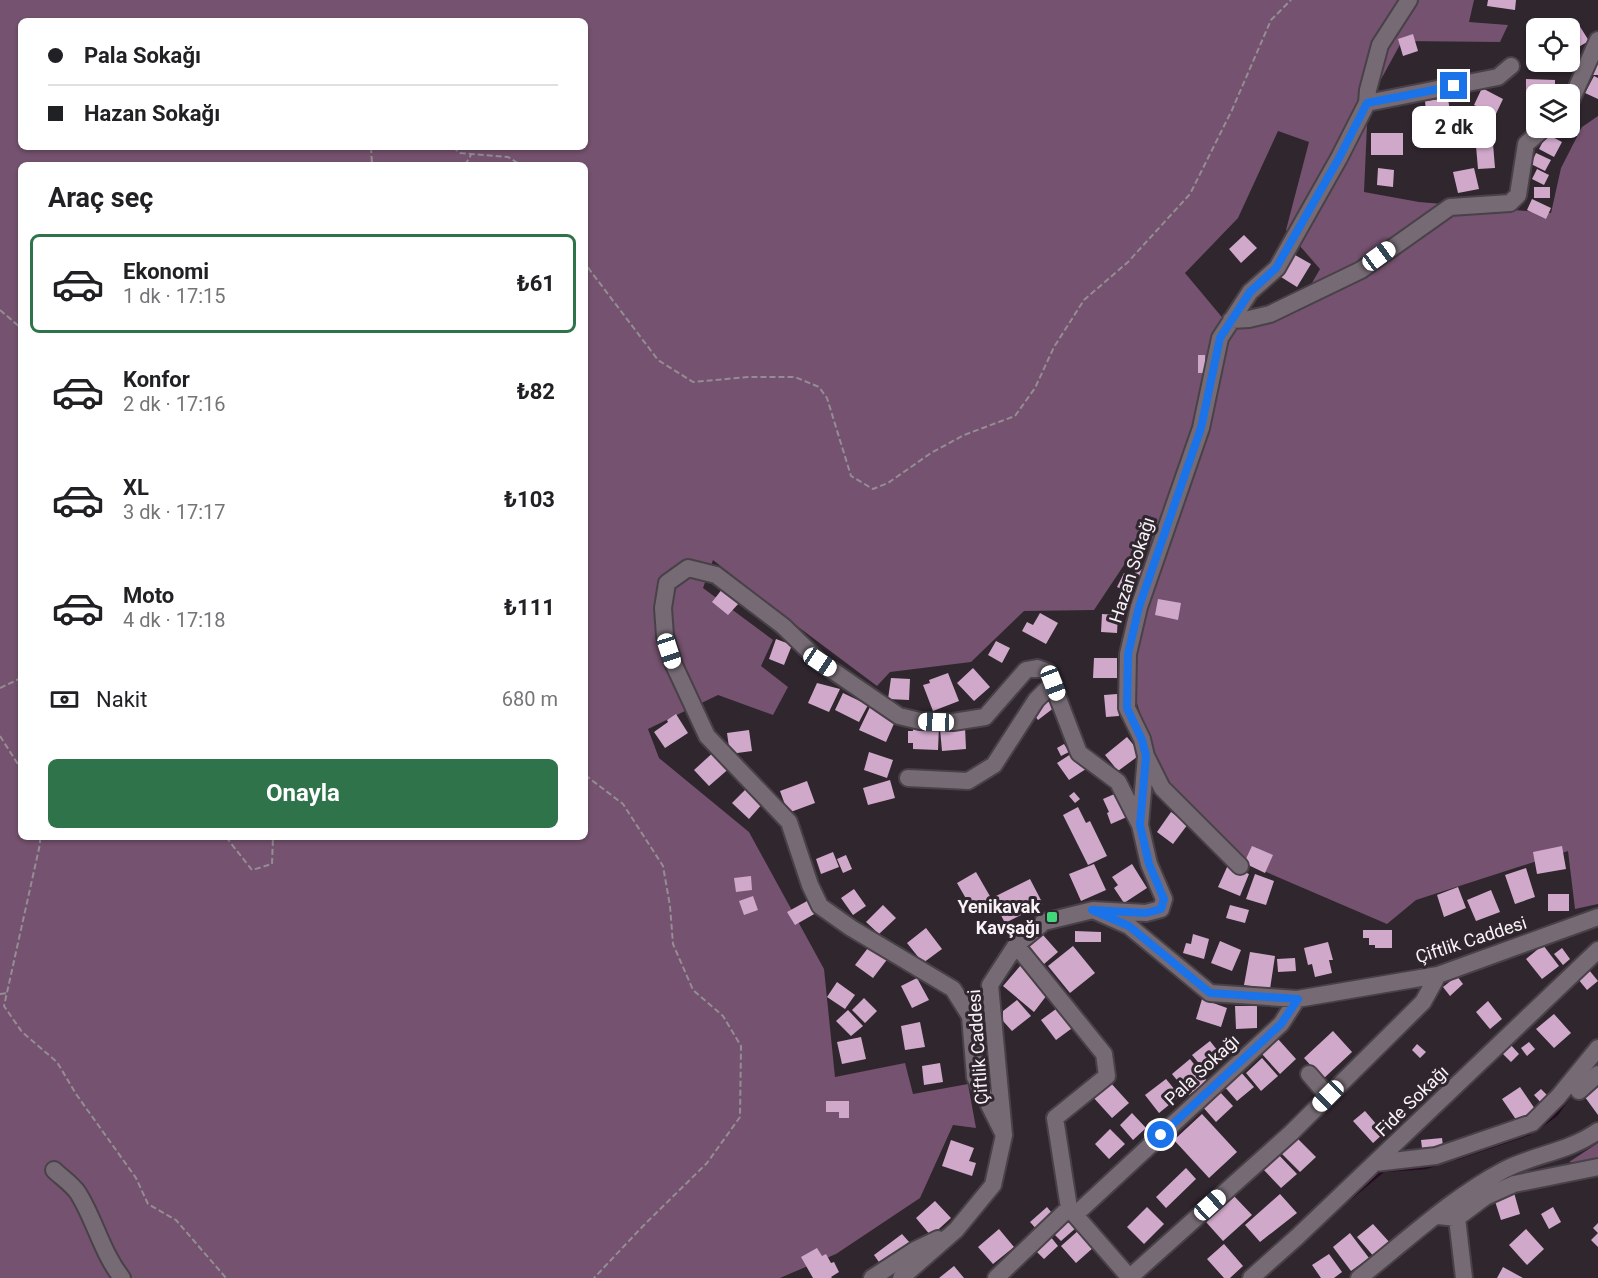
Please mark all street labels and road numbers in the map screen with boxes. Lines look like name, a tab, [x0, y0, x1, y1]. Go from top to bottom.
street label: Hazan Sokağı	[1105, 514, 1159, 625]
street label: Çiftlik Caddesi	[1413, 912, 1529, 967]
street label: Çiftlik Caddesi	[963, 989, 992, 1105]
street label: Pala Sokağı	[1160, 1030, 1243, 1109]
street label: Fide Sokağı	[1371, 1061, 1452, 1140]

